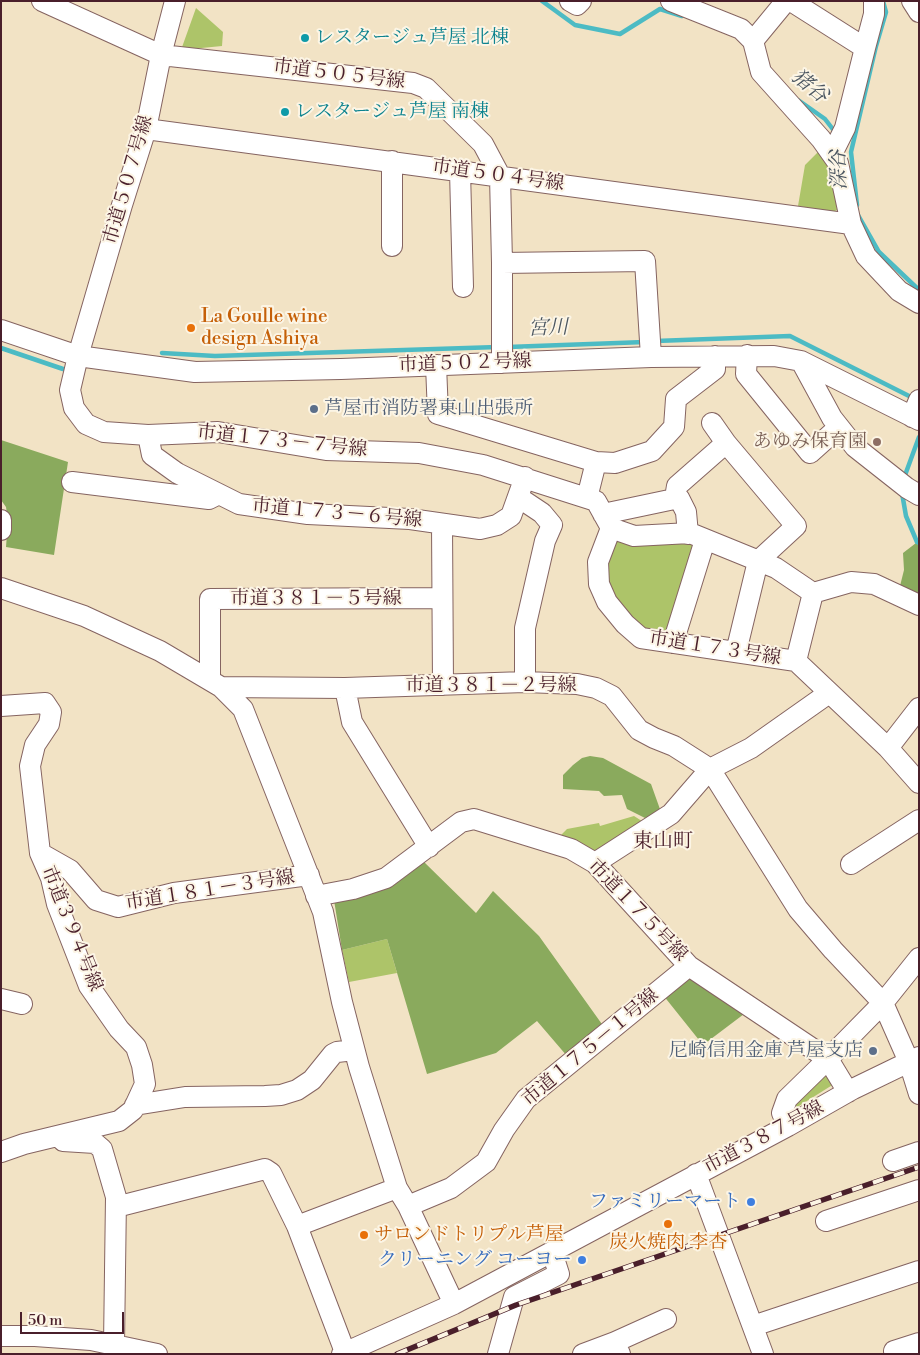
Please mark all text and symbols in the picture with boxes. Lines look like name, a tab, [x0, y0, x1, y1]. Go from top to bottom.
place label: レスタージュ芦屋 北棟	[315, 27, 509, 49]
marker: レスタージュ芦屋 北棟	[299, 32, 311, 44]
street label: 市道５０５号線	[272, 56, 406, 94]
water label: 猪谷	[786, 65, 832, 109]
place label: レスタージュ芦屋 南棟	[295, 101, 489, 123]
marker: レスタージュ芦屋 南棟	[279, 106, 291, 118]
street label: 市道５０７号線	[100, 113, 158, 247]
water label: 深谷	[827, 150, 853, 190]
street label: 市道５０４号線	[431, 155, 565, 197]
place label: La Goulle wine design Ashiya	[201, 306, 328, 350]
water label: 宮川	[528, 316, 568, 342]
marker: La Goulle wine design Ashiya	[185, 322, 197, 334]
street label: 市道５０２号線	[398, 350, 532, 378]
place label: 芦屋市消防署東山出張所	[324, 398, 533, 420]
marker: 芦屋市消防署東山出張所	[308, 403, 320, 415]
street label: 市道１７３－７号線	[196, 422, 368, 462]
place label: あゆみ保育園	[753, 431, 867, 453]
marker: あゆみ保育園	[871, 436, 883, 448]
street label: 市道１７３－６号線	[251, 495, 423, 533]
street label: 市道３８１－５号線	[231, 588, 401, 610]
street label: 市道１７３号線	[648, 627, 782, 671]
street label: 市道３８１－２号線	[406, 675, 576, 697]
district label: 東山町	[633, 830, 693, 854]
street label: 市道１７５号線	[583, 855, 691, 967]
street label: 市道３９４号線	[36, 863, 106, 995]
street label: 市道１８１－３号線	[124, 866, 296, 916]
street label: 市道１７５－１号線	[518, 984, 664, 1112]
place label: 尼崎信用金庫 芦屋支店	[669, 1040, 863, 1062]
marker: 尼崎信用金庫 芦屋支店	[867, 1045, 879, 1057]
street label: 市道３８７号線	[700, 1097, 828, 1179]
place label: ファミリーマート	[589, 1191, 741, 1213]
marker: ファミリーマート	[745, 1196, 757, 1208]
marker: 炭火焼肉 李杏	[662, 1218, 674, 1230]
place label: サロンドトリプル芦屋	[374, 1224, 564, 1246]
marker: サロンドトリプル芦屋	[358, 1229, 370, 1241]
place label: 炭火焼肉 李杏	[609, 1232, 727, 1254]
place label: クリーニング コーヨー	[378, 1249, 572, 1271]
marker: クリーニング コーヨー	[576, 1254, 588, 1266]
scale bar	[22, 1302, 126, 1334]
text: 50 m	[28, 1311, 62, 1330]

